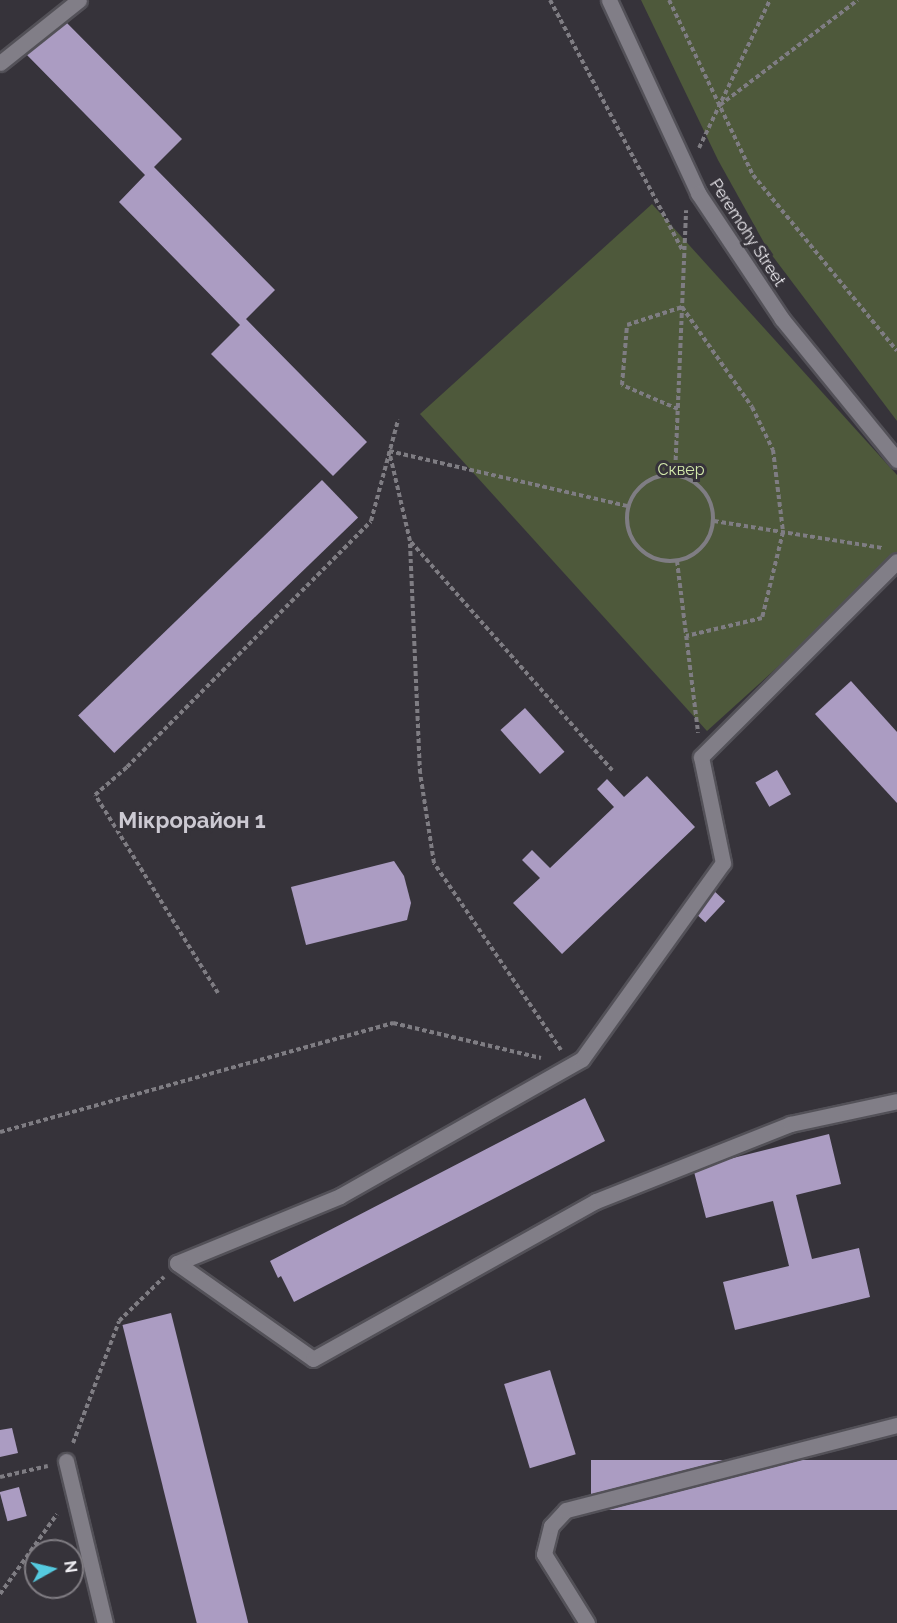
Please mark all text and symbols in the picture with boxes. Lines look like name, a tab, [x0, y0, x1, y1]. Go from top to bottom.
street label: Peremohy Street	[705, 176, 789, 290]
park label: Сквер	[657, 460, 705, 480]
district label: Мікрорайон 1	[118, 808, 266, 834]
north arrow	[24, 1539, 84, 1599]
text: N	[60, 1559, 81, 1574]

